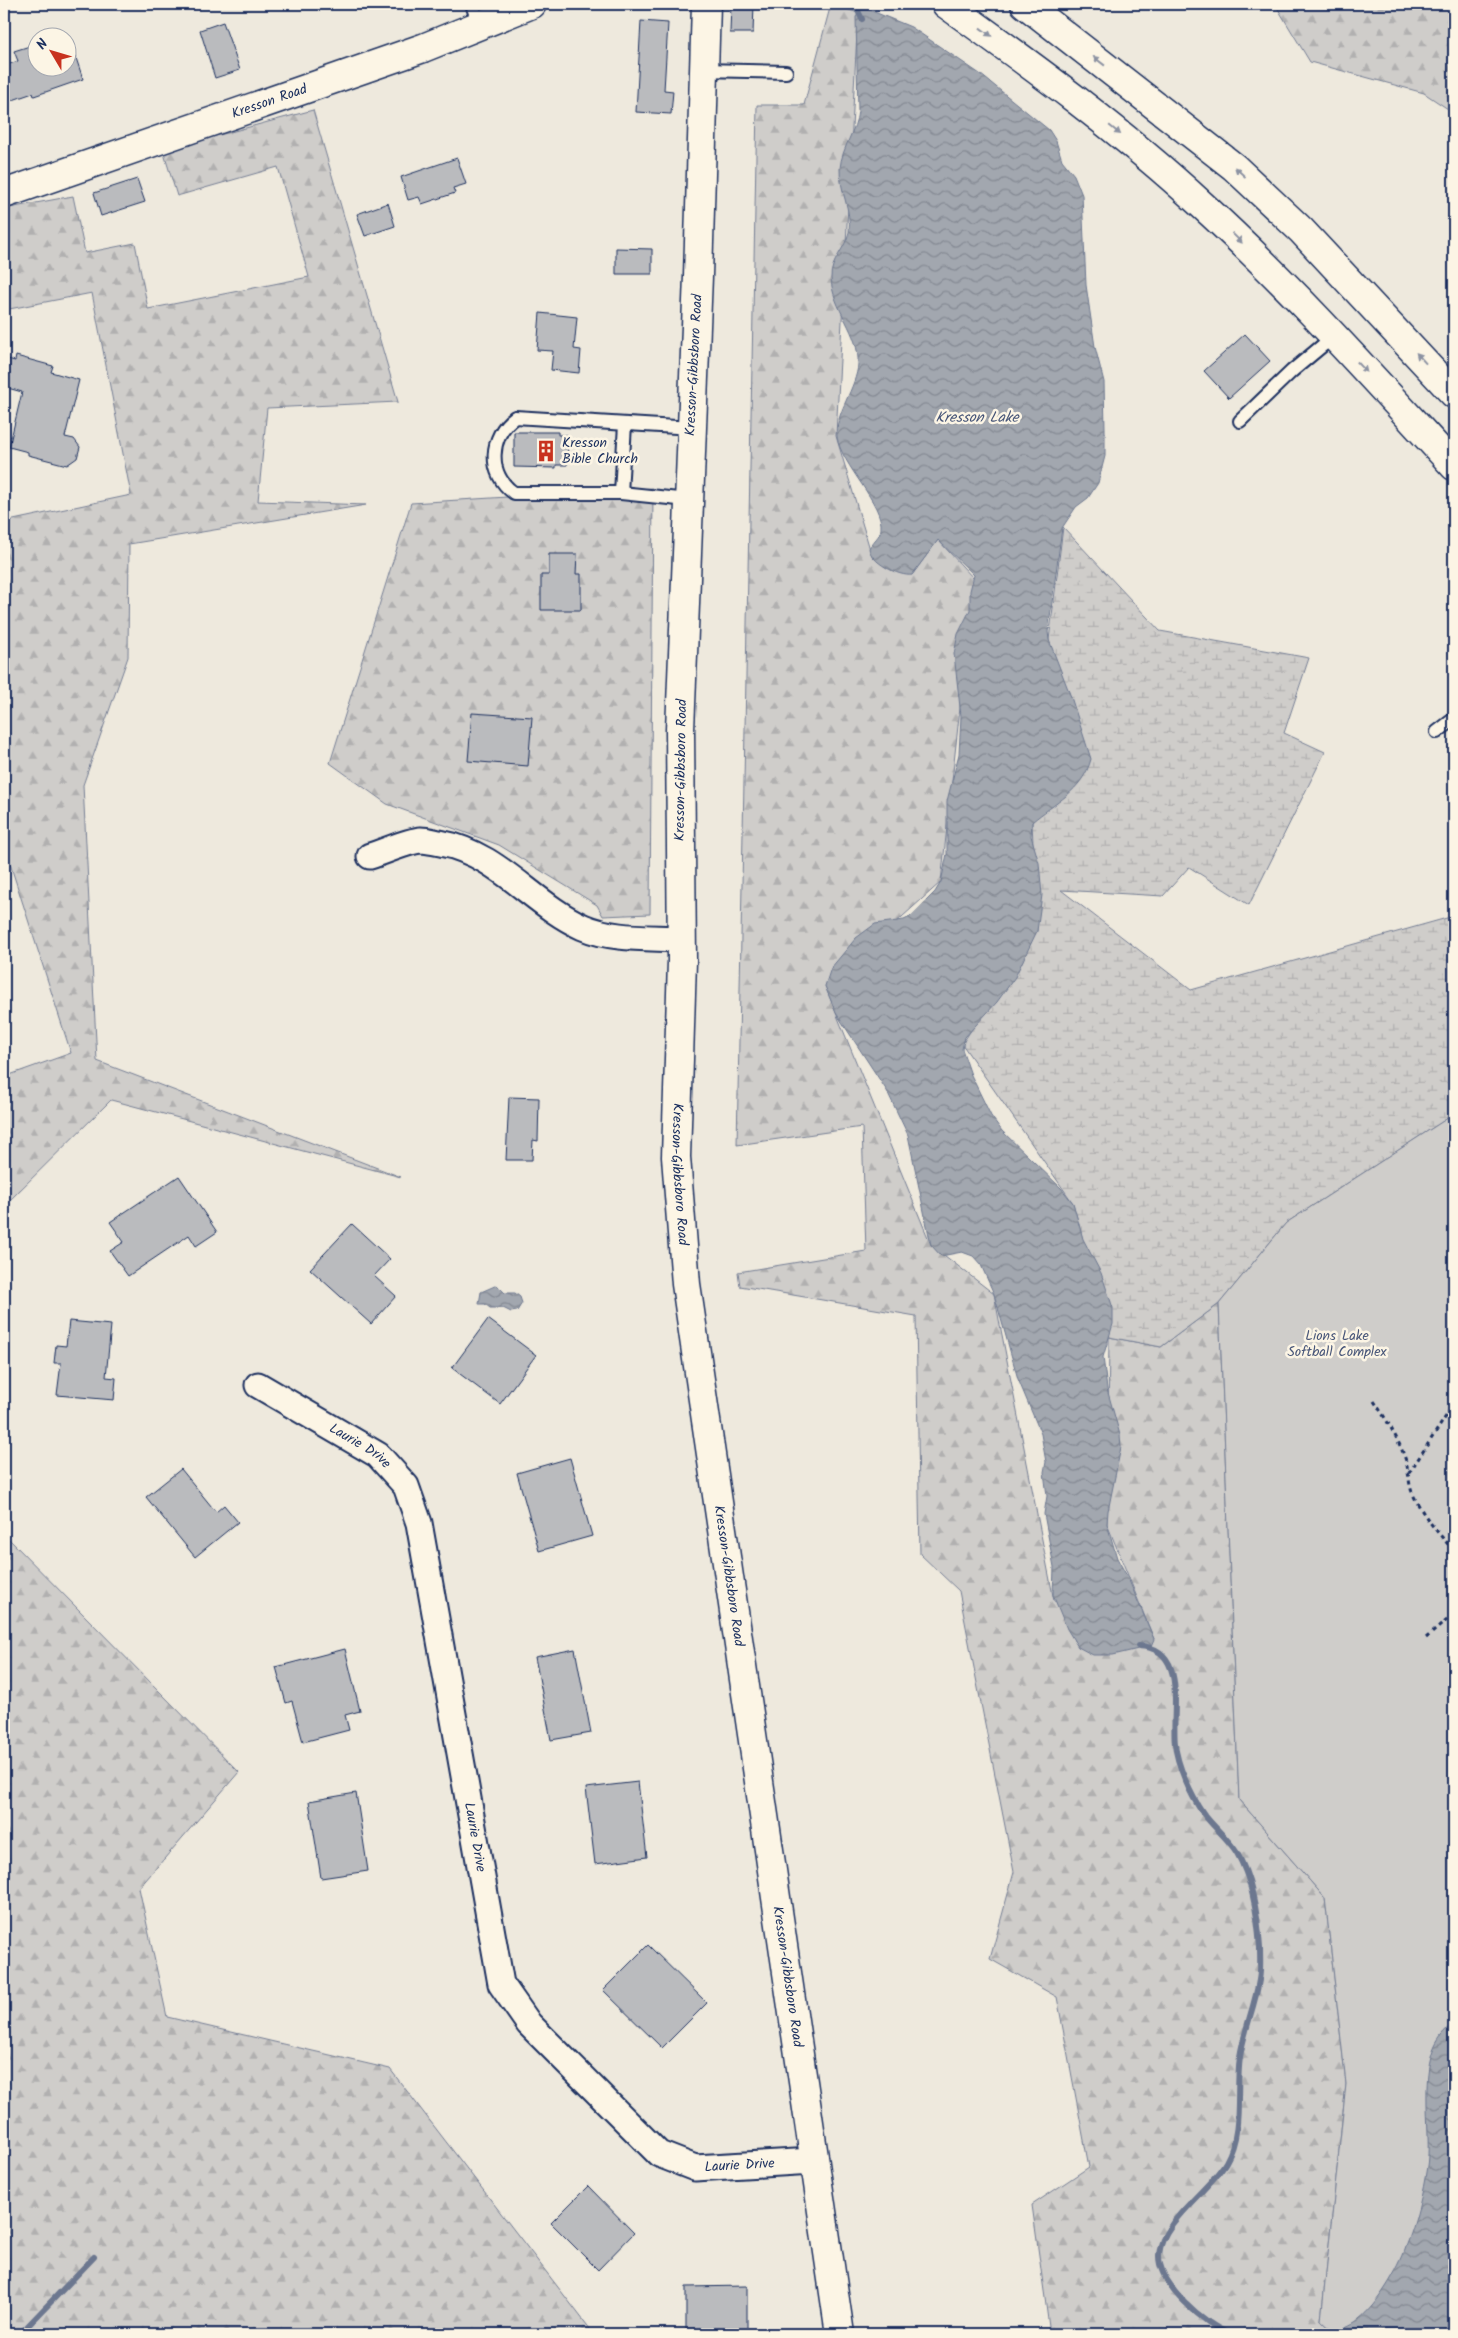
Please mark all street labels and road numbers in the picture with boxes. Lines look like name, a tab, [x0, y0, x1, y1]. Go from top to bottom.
street label: Kresson Road	[229, 78, 311, 125]
street label: Kresson-Gibbsboro Road	[679, 292, 709, 437]
street label: Kresson-Gibbsboro Road	[669, 698, 693, 841]
street label: Kresson-Gibbsboro Road	[665, 1103, 694, 1247]
street label: Laurie Drive	[325, 1418, 397, 1474]
street label: Kresson-Gibbsboro Road	[708, 1504, 750, 1649]
street label: Laurie Drive	[458, 1801, 492, 1874]
street label: Kresson-Gibbsboro Road	[766, 1905, 809, 2050]
street label: Laurie Drive	[704, 2152, 776, 2178]

